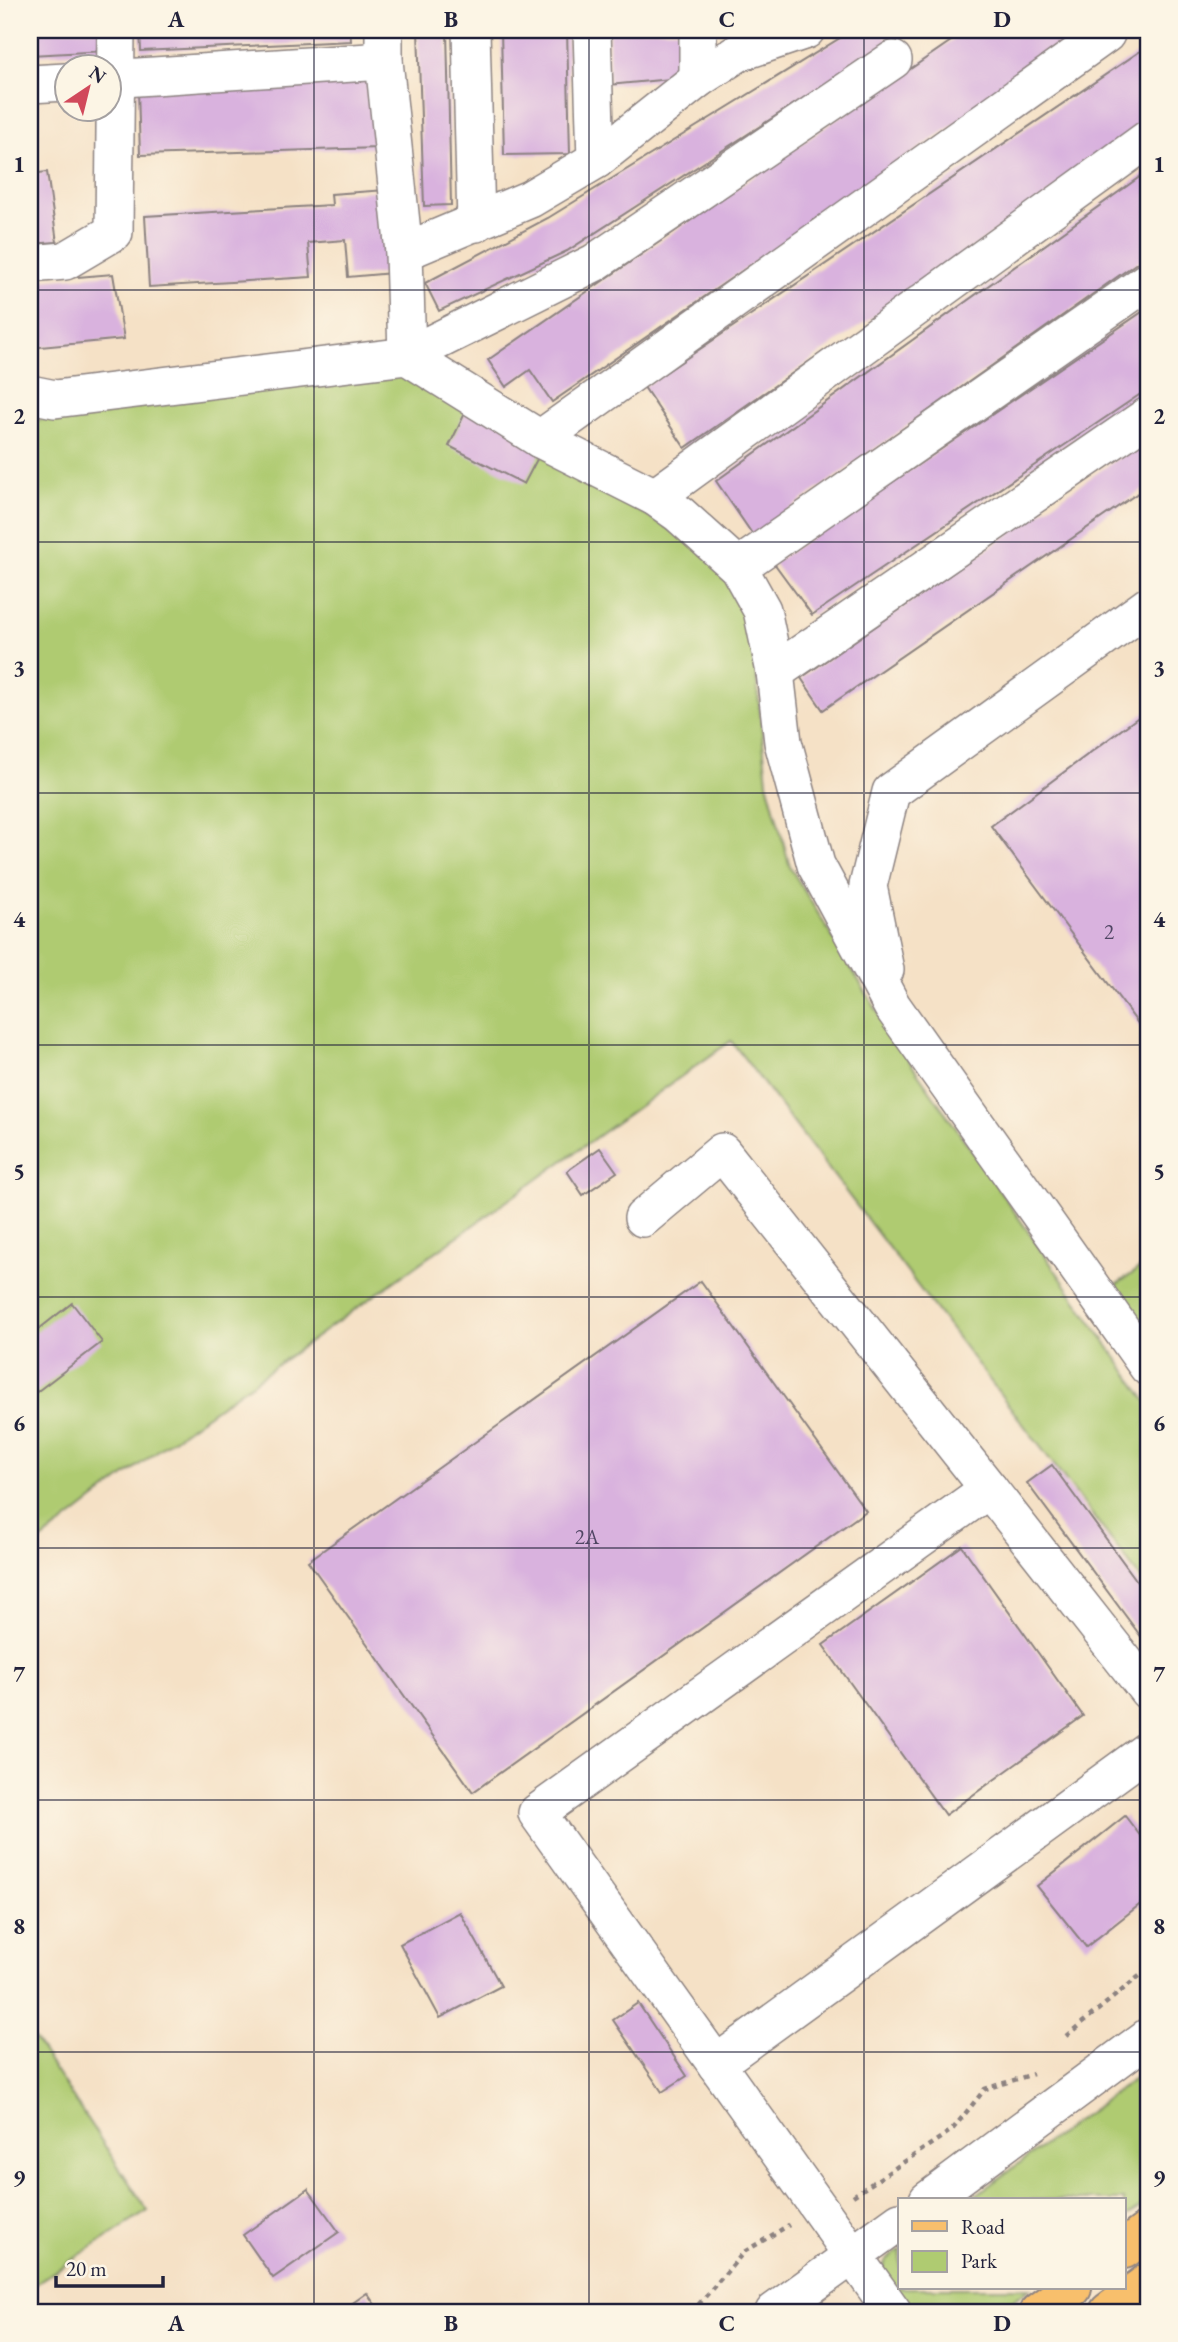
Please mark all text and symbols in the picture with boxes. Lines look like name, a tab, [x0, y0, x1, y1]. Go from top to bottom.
text: A	[167, 4, 185, 34]
text: B	[444, 4, 458, 34]
text: C	[719, 4, 735, 34]
text: D	[993, 4, 1011, 34]
north arrow	[52, 52, 122, 122]
text: N	[84, 60, 111, 89]
text: 1	[13, 149, 25, 179]
text: 1	[1153, 149, 1165, 179]
text: 2	[13, 401, 25, 431]
text: 2	[1153, 401, 1165, 431]
text: 3	[13, 653, 25, 683]
text: 3	[1153, 653, 1165, 683]
text: 4	[13, 904, 26, 934]
text: 4	[1153, 904, 1166, 934]
house number: 2	[1104, 918, 1114, 945]
text: 5	[13, 1156, 25, 1186]
text: 5	[1153, 1156, 1165, 1186]
text: 6	[13, 1408, 25, 1438]
text: 6	[1153, 1408, 1165, 1438]
house number: 2А	[575, 1523, 600, 1550]
text: 7	[13, 1659, 26, 1689]
text: 7	[1153, 1659, 1166, 1689]
text: 8	[13, 1911, 25, 1941]
text: 8	[1153, 1911, 1165, 1941]
text: 9	[13, 2163, 25, 2193]
text: 9	[1153, 2163, 1165, 2193]
legend	[898, 2198, 1126, 2290]
text: Road	[961, 2213, 1005, 2240]
scale bar	[56, 2244, 163, 2288]
text: Park	[961, 2247, 998, 2274]
text: 20 m	[66, 2255, 107, 2282]
text: A	[167, 2308, 185, 2338]
text: B	[444, 2308, 458, 2338]
text: C	[719, 2308, 735, 2338]
text: D	[993, 2308, 1011, 2338]

